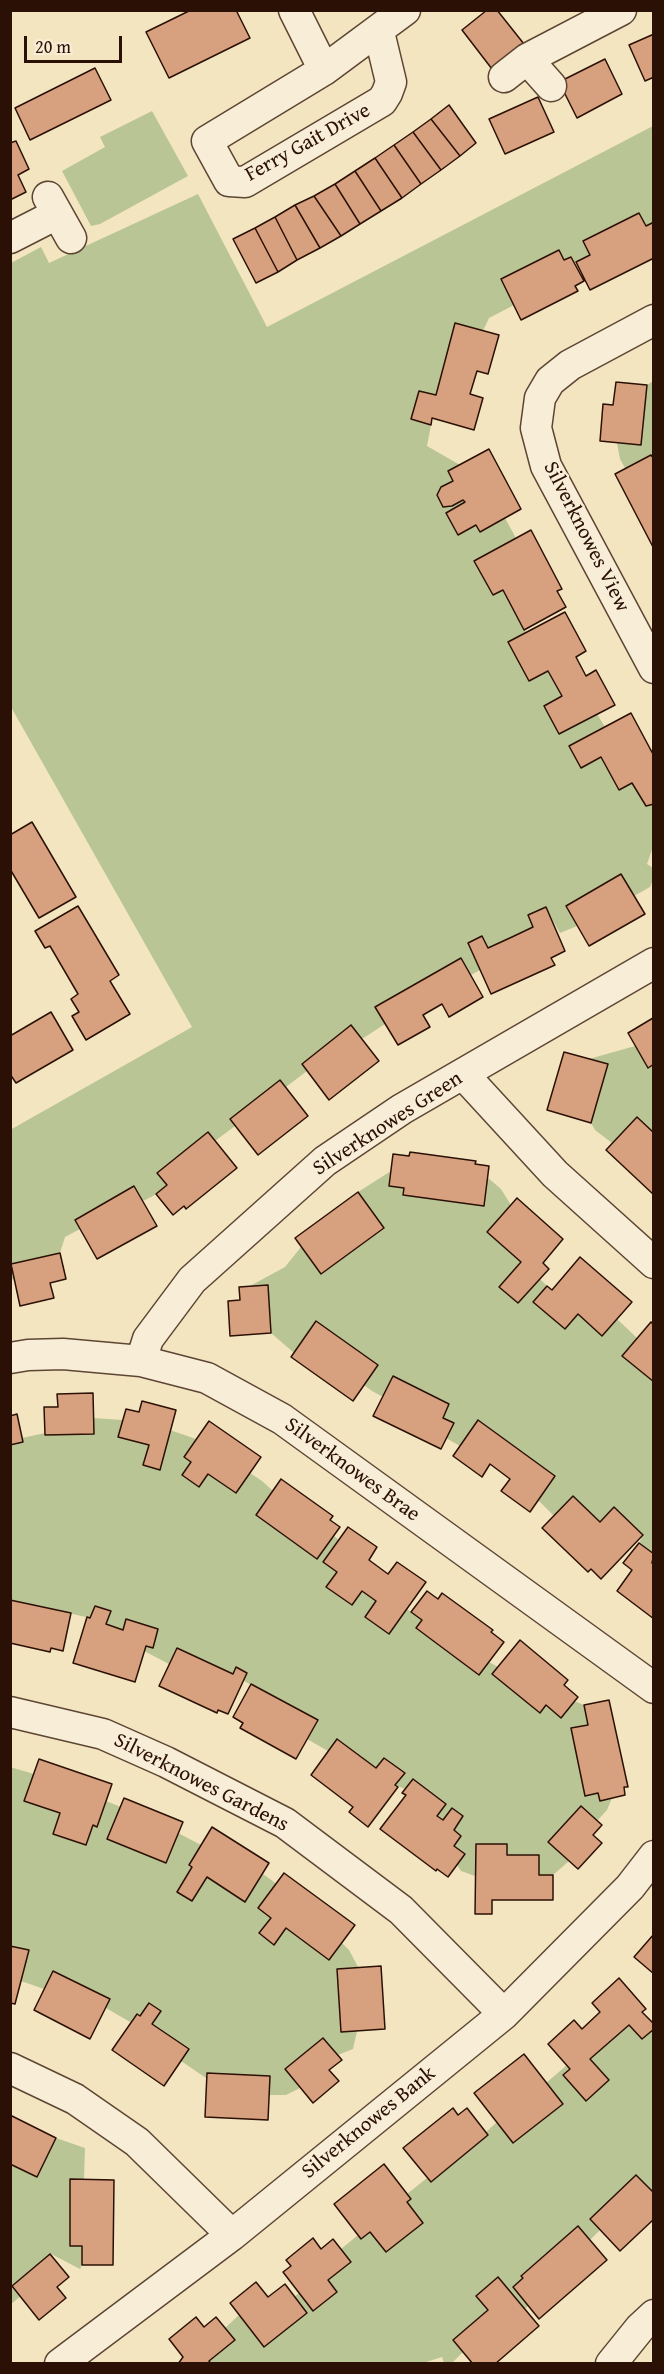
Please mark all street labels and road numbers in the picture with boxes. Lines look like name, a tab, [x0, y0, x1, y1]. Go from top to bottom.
street label: Ferry Gait Drive	[241, 98, 375, 188]
street label: Silverknowes View	[537, 458, 635, 616]
street label: Silverknowes Green	[309, 1066, 467, 1182]
street label: Silverknowes Brae	[280, 1413, 424, 1527]
street label: Silverknowes Gardens	[109, 1728, 293, 1838]
street label: Silverknowes Bank	[297, 2061, 441, 2185]

